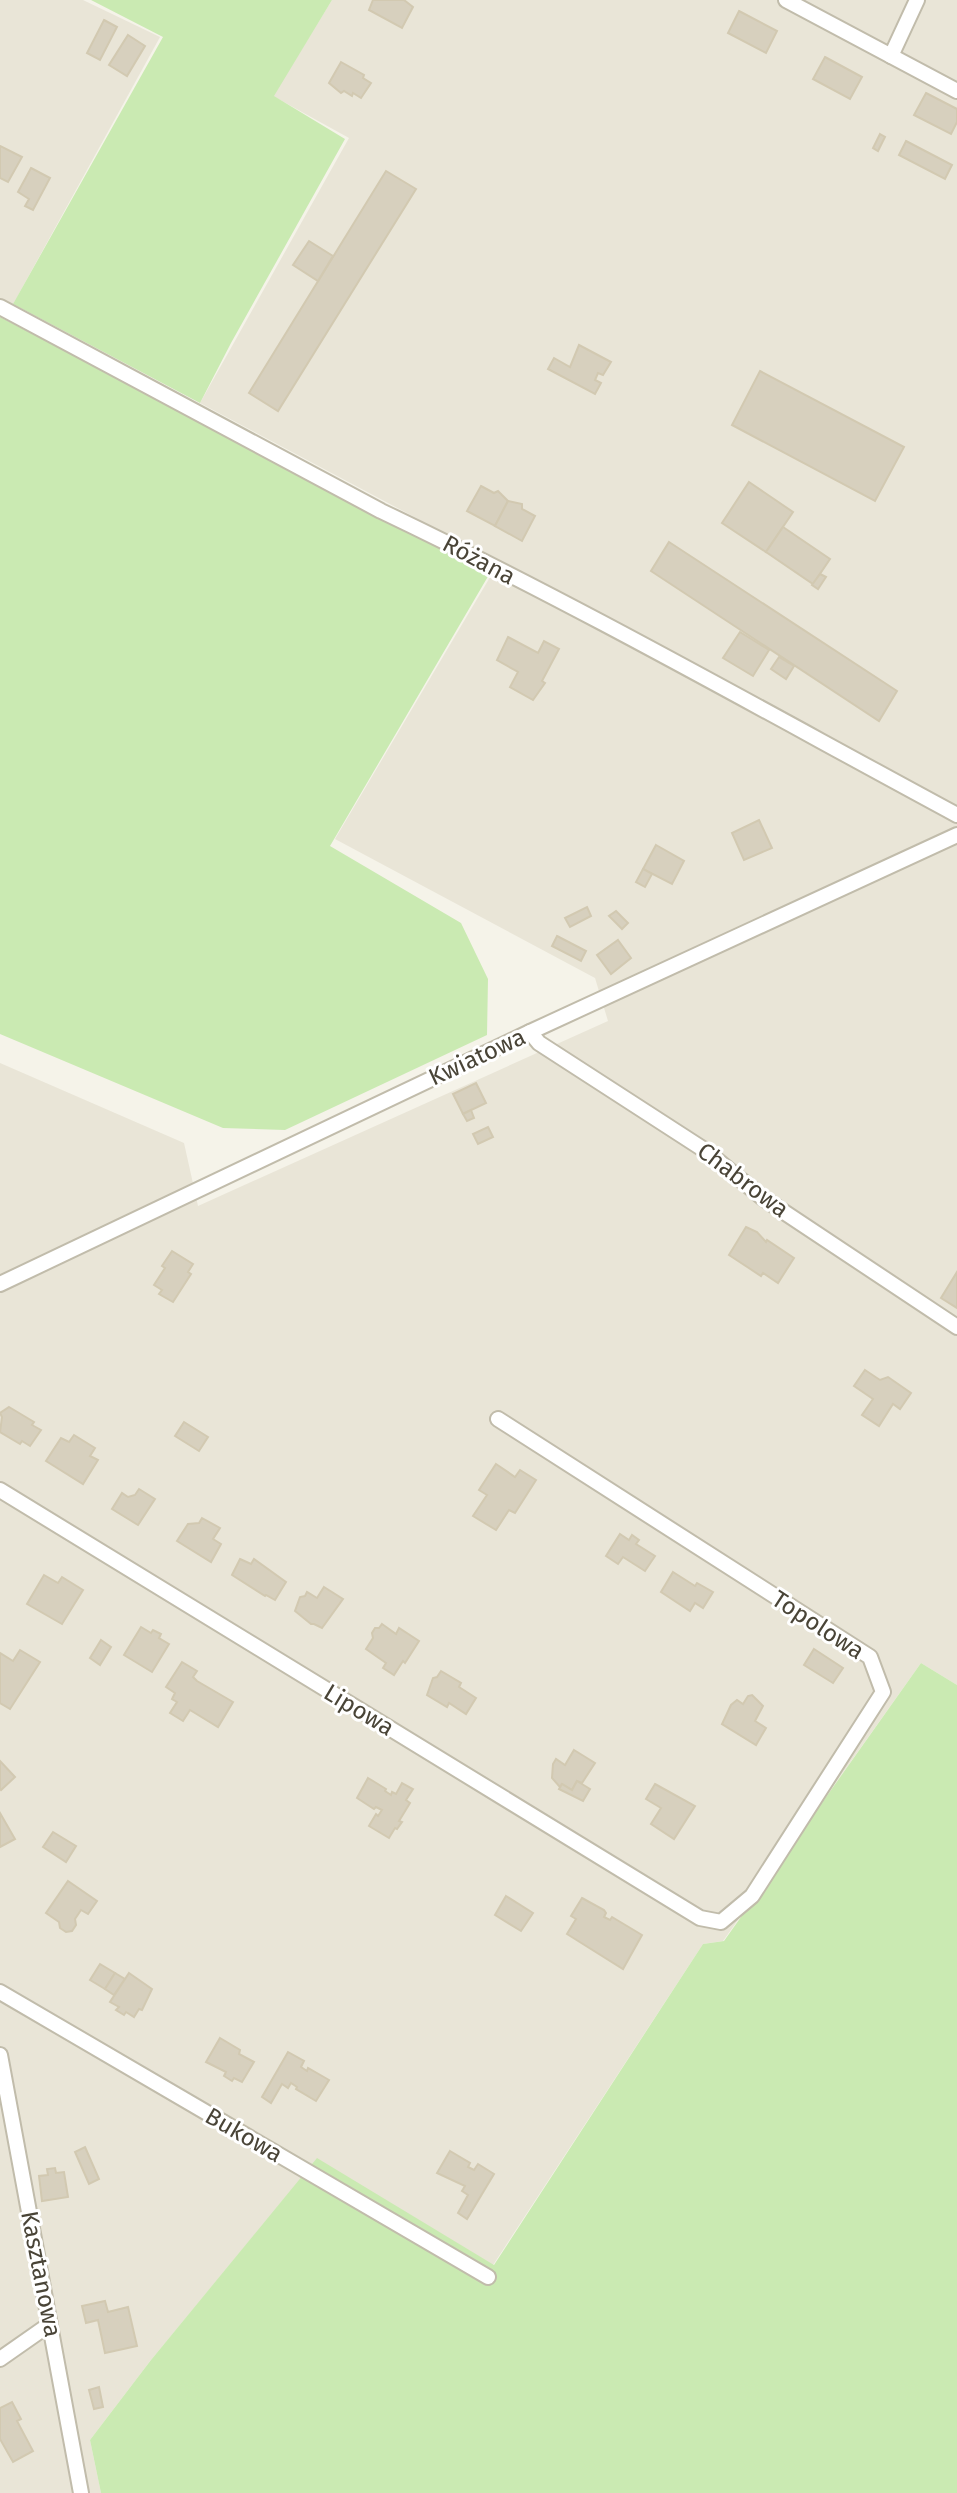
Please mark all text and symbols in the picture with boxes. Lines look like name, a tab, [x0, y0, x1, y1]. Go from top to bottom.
street label: Różana	[438, 529, 520, 591]
street label: Kwiatowa	[424, 1022, 530, 1092]
street label: Chabrowa	[692, 1137, 794, 1223]
street label: Topolowa	[767, 1585, 869, 1665]
street label: Lipowa	[319, 1678, 399, 1742]
street label: Bukowa	[200, 2102, 288, 2168]
street label: Kasztanowa	[15, 2208, 67, 2340]

